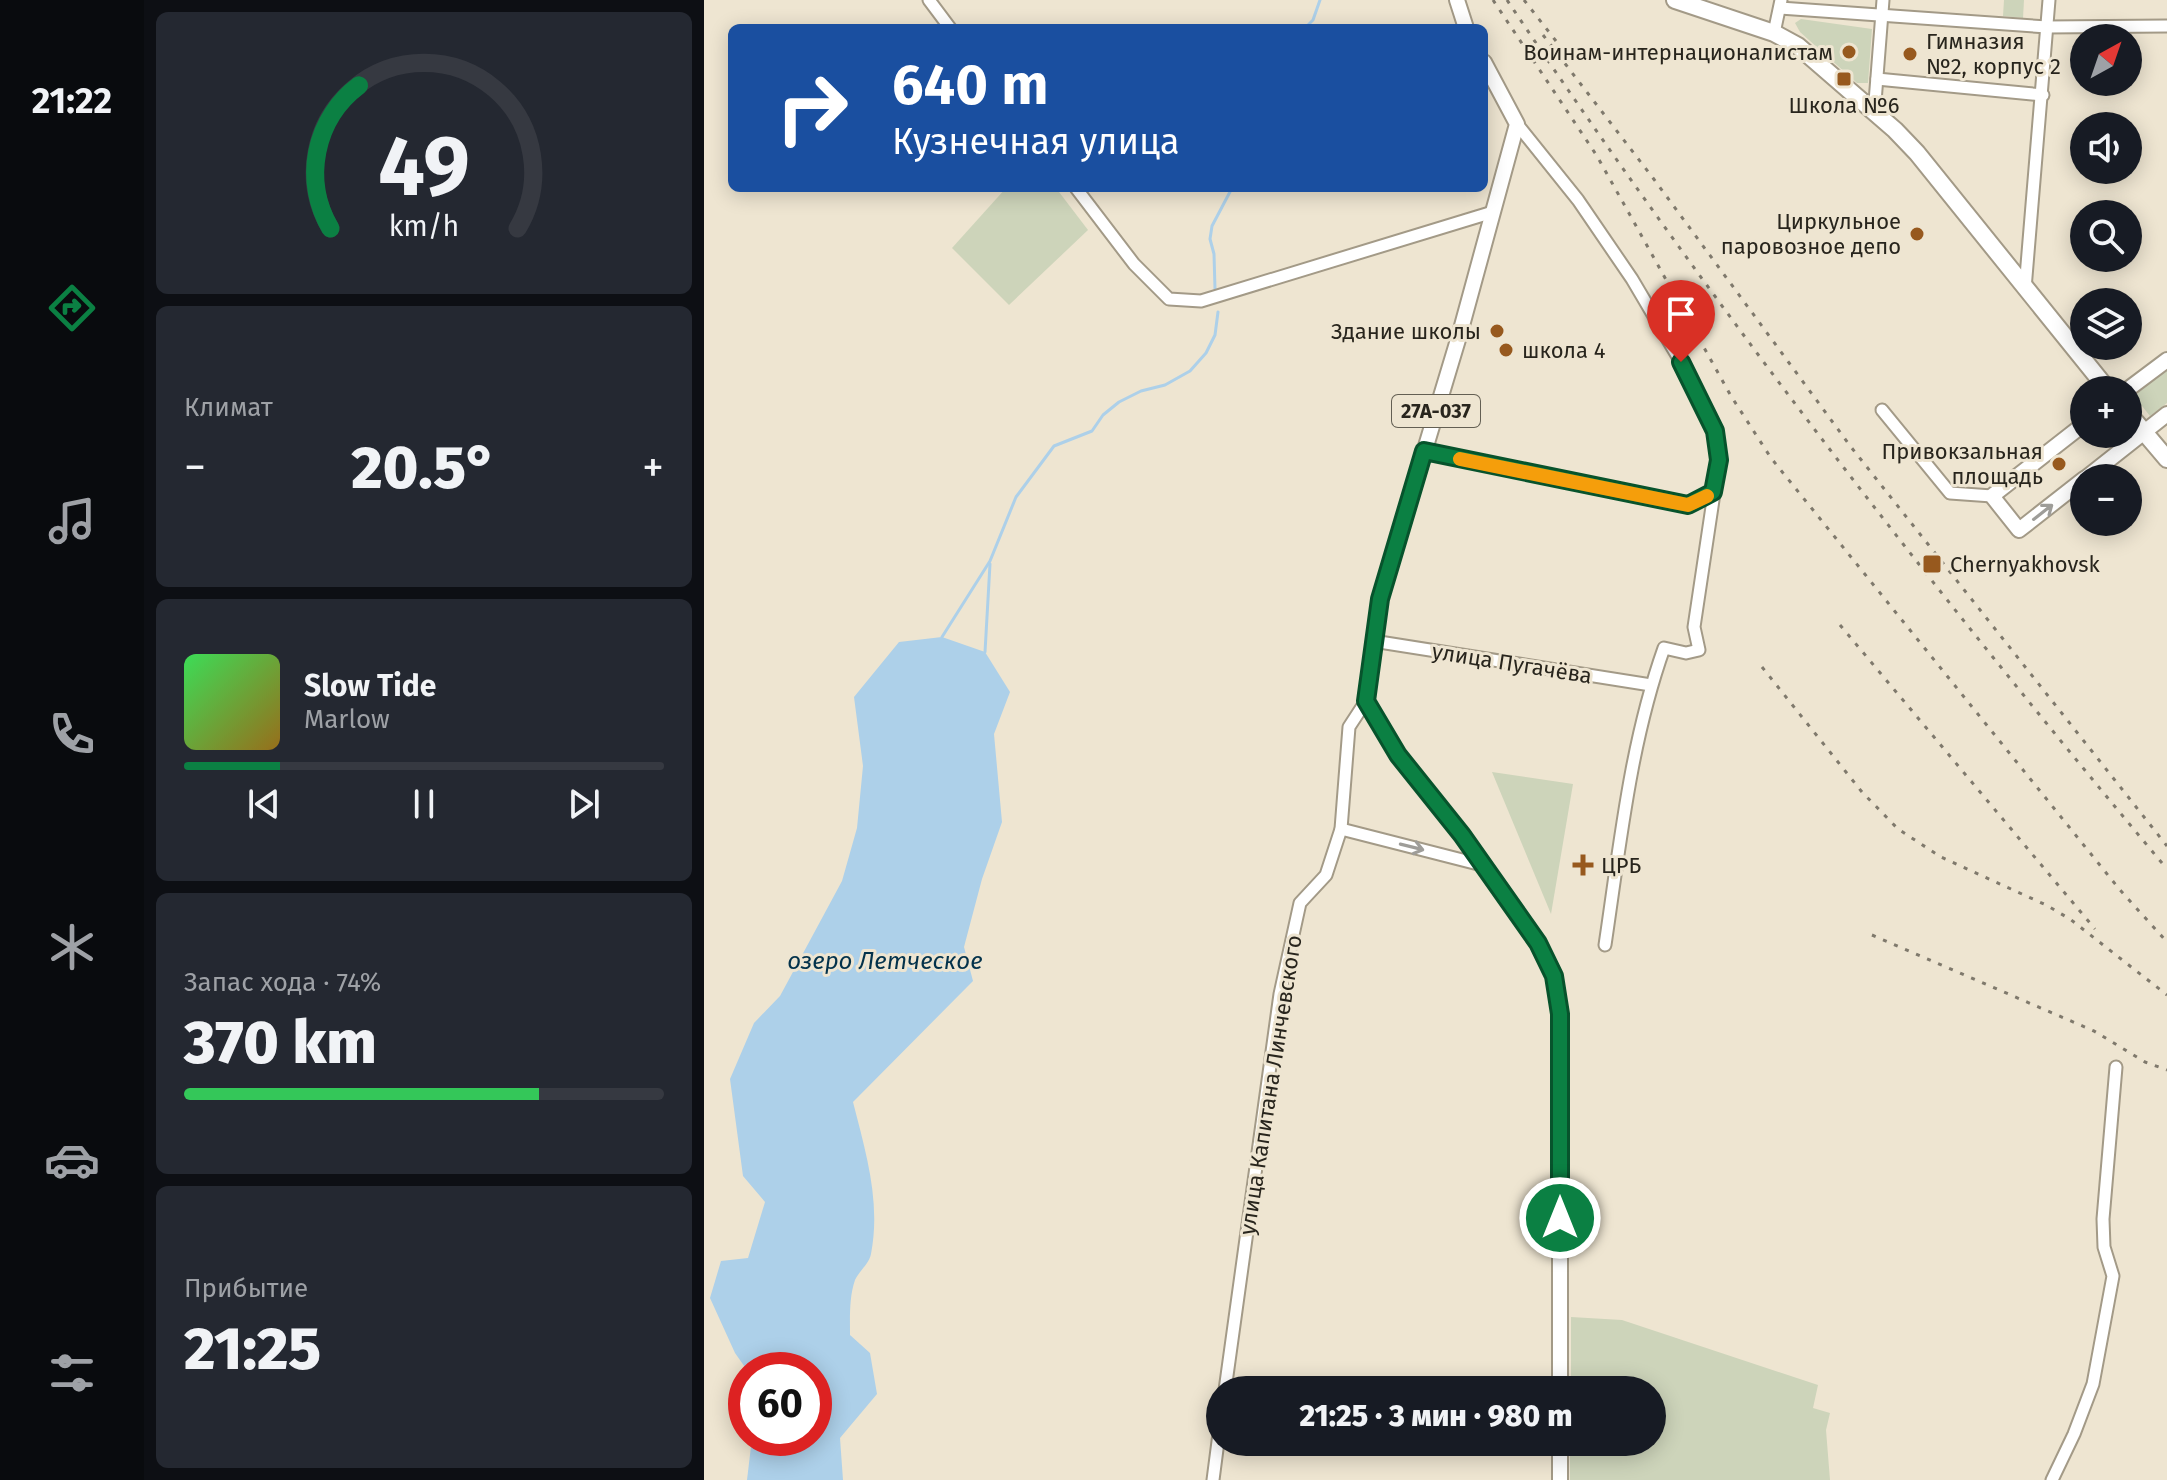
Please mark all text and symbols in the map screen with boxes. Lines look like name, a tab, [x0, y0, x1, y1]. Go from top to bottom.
north arrow	[2070, 24, 2142, 96]
map controls	[2070, 24, 2142, 536]
place label: Гимназия №2, корпус 2	[1926, 28, 2061, 80]
place label: Воинам-интернационалистам	[1523, 39, 1833, 66]
marker: Воинам-интернационалистам	[1840, 43, 1858, 61]
marker: Гимназия №2, корпус 2	[1901, 45, 1919, 63]
text: 640 m	[892, 52, 1049, 119]
icon: right	[760, 56, 864, 160]
marker: Школа №6	[1835, 70, 1853, 88]
text: 21:22	[32, 79, 112, 123]
place label: Школа №6	[1788, 92, 1900, 119]
button: sound	[2070, 112, 2142, 184]
text: 49	[378, 116, 470, 216]
text: Кузнечная улица	[892, 120, 1180, 164]
button: search	[2070, 200, 2142, 272]
place label: Циркульное паровозное депо	[1721, 208, 1901, 260]
text: km/h	[389, 209, 459, 244]
marker: Циркульное паровозное депо	[1908, 225, 1926, 243]
icon: directions	[44, 280, 100, 336]
pin	[1647, 280, 1715, 362]
button: layers	[2070, 288, 2142, 360]
icon: arrive	[1659, 292, 1703, 336]
place label: Здание школы	[1331, 318, 1481, 345]
marker: Здание школы	[1488, 322, 1506, 340]
place label: школа 4	[1522, 337, 1606, 364]
marker: школа 4	[1497, 341, 1515, 359]
button: +	[2070, 376, 2142, 448]
text: Климат	[184, 392, 273, 423]
road number: 27А-037	[1392, 395, 1480, 427]
text: 20.5°	[351, 432, 497, 504]
place label: Привокзальная площадь	[1881, 438, 2043, 490]
text: −	[184, 441, 206, 494]
text: +	[642, 441, 664, 494]
marker: Привокзальная площадь	[2050, 455, 2068, 473]
button: −	[2070, 464, 2142, 536]
icon: music	[44, 493, 100, 549]
one-way arrow	[2032, 503, 2053, 521]
place label: Chernyakhovsk	[1950, 551, 2101, 578]
marker: Chernyakhovsk	[1921, 553, 1943, 575]
street label: улица Пугачёва	[1430, 638, 1594, 689]
text: Slow Tide	[304, 668, 436, 704]
text: Marlow	[304, 704, 390, 735]
icon: phone	[44, 706, 100, 762]
icon: previous	[242, 782, 286, 826]
icon: pause	[402, 782, 446, 826]
icon: next	[562, 782, 606, 826]
one-way arrow	[1398, 840, 1424, 855]
place label: ЦРБ	[1601, 852, 1641, 879]
marker: ЦРБ	[1572, 854, 1594, 876]
icon: climate	[44, 919, 100, 975]
street label: улица Капитана Линчевского	[1233, 933, 1308, 1237]
water label: озеро Летческое	[787, 947, 983, 975]
text: Запас хода · 74%	[184, 967, 381, 998]
text: 370 km	[184, 1007, 377, 1079]
icon: car	[44, 1132, 100, 1188]
position arrow	[1518, 1176, 1602, 1260]
text: Прибытие	[184, 1273, 308, 1304]
text: 21:25	[184, 1313, 321, 1385]
icon: filters	[44, 1345, 100, 1401]
speed limit sign: 60	[728, 1352, 832, 1456]
text: 21:25 · 3 мин · 980 m	[1300, 1398, 1572, 1434]

